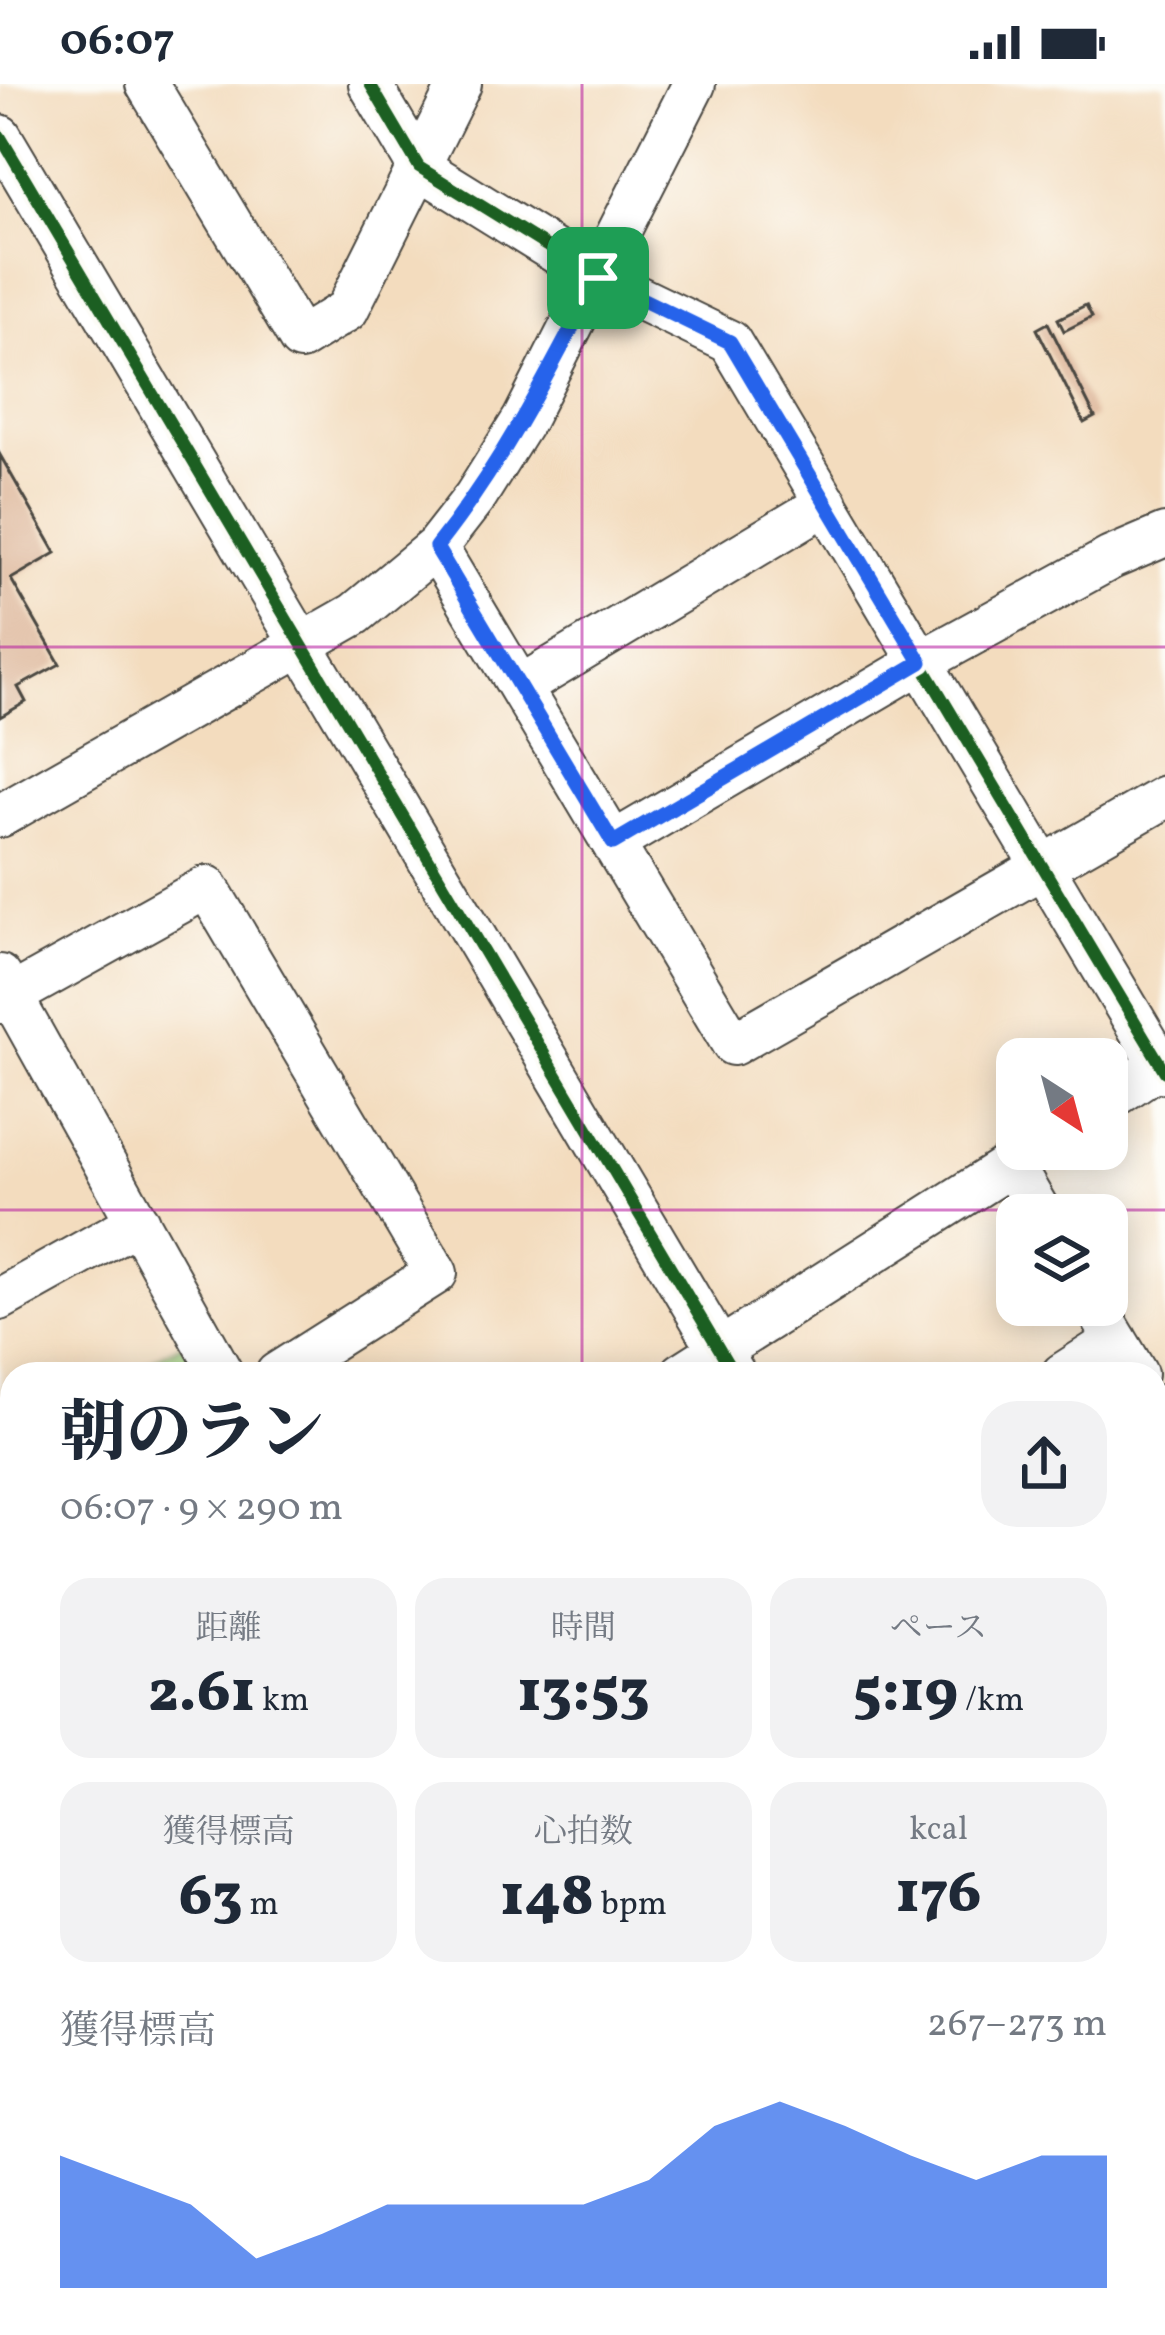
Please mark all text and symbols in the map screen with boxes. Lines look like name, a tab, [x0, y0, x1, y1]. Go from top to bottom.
text: 06:07	[60, 11, 175, 74]
pin	[547, 227, 649, 329]
icon: arrive	[565, 245, 631, 311]
north arrow	[996, 1038, 1128, 1170]
map controls	[996, 1038, 1128, 1326]
button: layers	[996, 1194, 1128, 1326]
text: 朝のラン	[60, 1391, 324, 1483]
button: share	[981, 1401, 1107, 1527]
text: 06:07 · 9 × 290 m	[60, 1482, 343, 1536]
text: 距離	[196, 1607, 262, 1653]
text: 時間	[551, 1607, 617, 1653]
text: ペース	[890, 1607, 987, 1653]
text: 2.61	[148, 1653, 255, 1736]
text: 13:53	[517, 1653, 650, 1736]
text: 5:19	[853, 1653, 958, 1736]
text: km	[255, 1679, 309, 1725]
text: /km	[958, 1679, 1024, 1725]
text: kcal	[909, 1808, 968, 1854]
text: 獲得標高	[163, 1811, 295, 1857]
text: 心拍数	[534, 1811, 633, 1857]
text: 176	[895, 1854, 982, 1937]
text: 63	[178, 1857, 243, 1940]
text: 148	[500, 1857, 594, 1940]
text: m	[243, 1883, 279, 1929]
text: bpm	[594, 1883, 667, 1929]
text: 267–273 m	[927, 1998, 1107, 2052]
text: 獲得標高	[60, 2006, 216, 2060]

